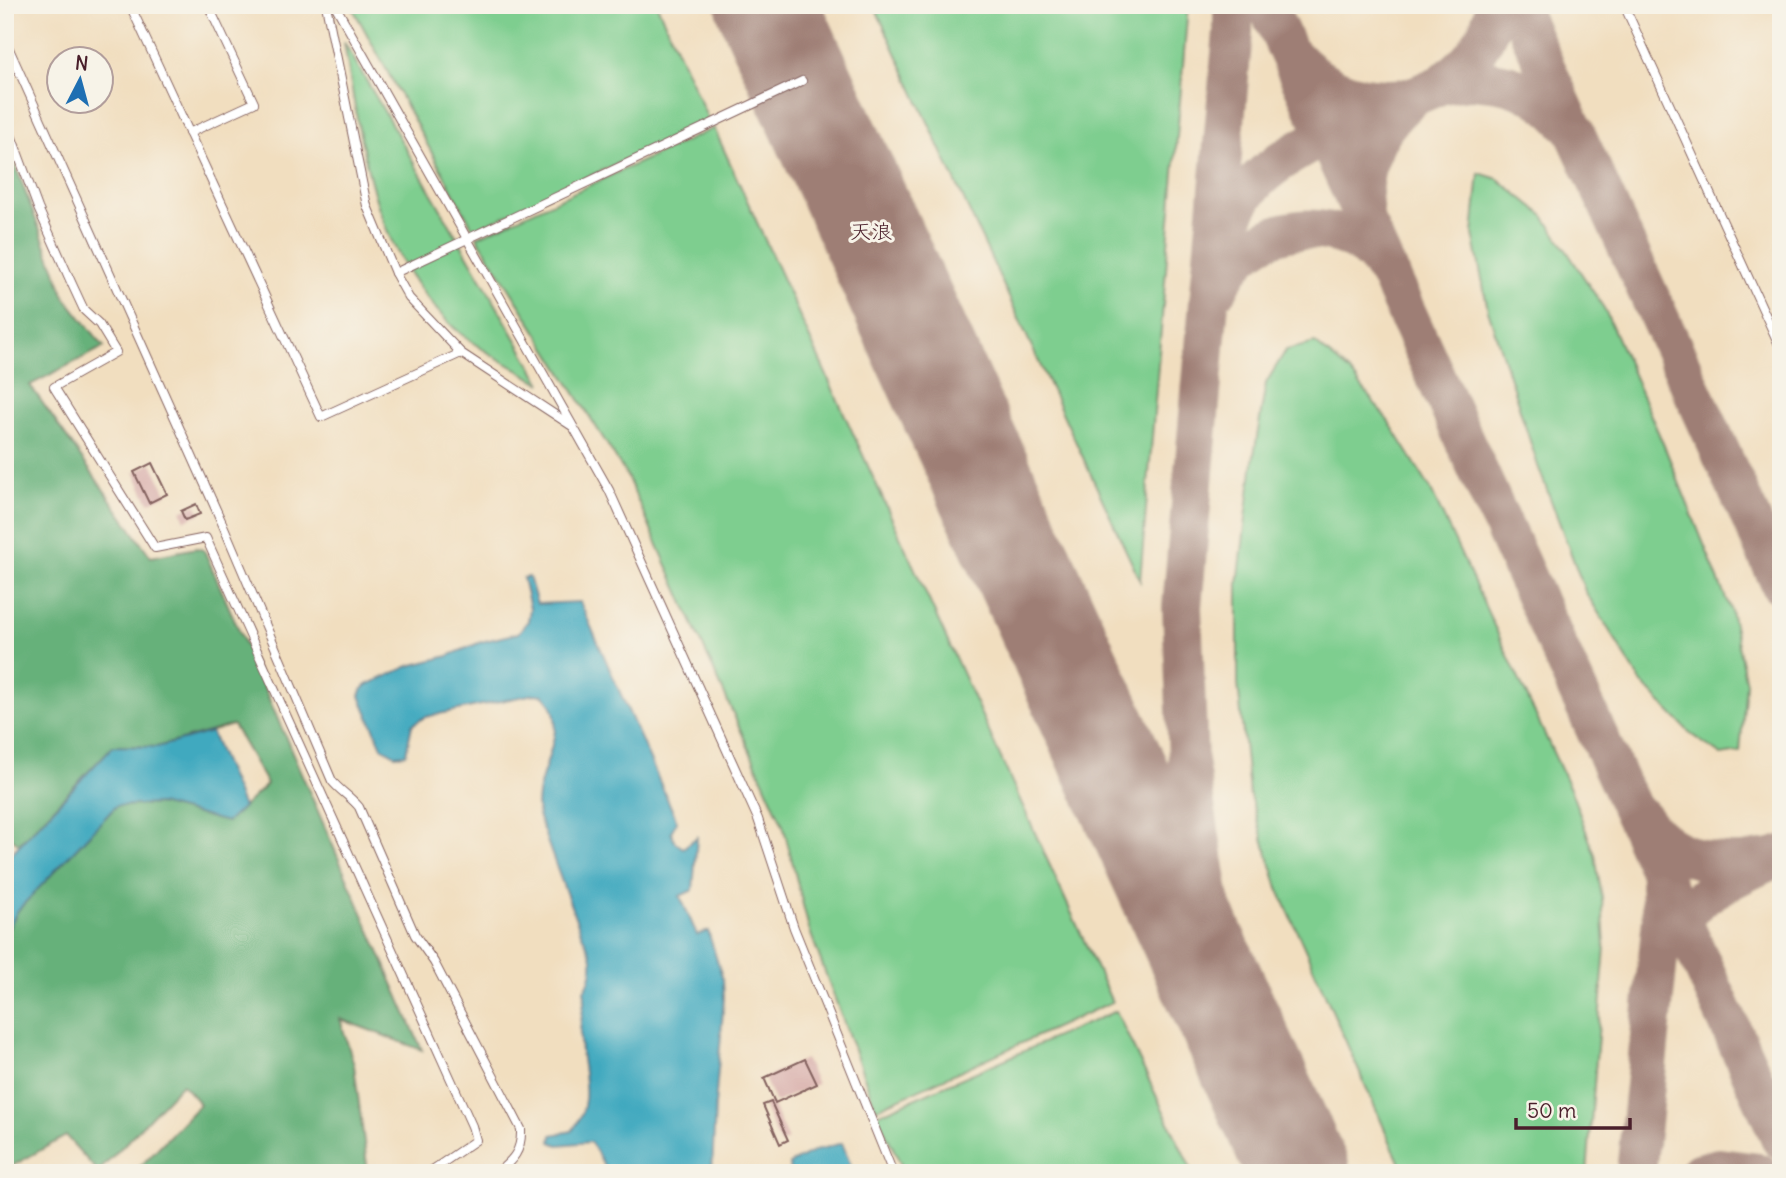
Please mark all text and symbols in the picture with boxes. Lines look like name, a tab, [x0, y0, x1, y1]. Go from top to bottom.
north arrow	[46, 46, 116, 116]
text: N	[74, 50, 90, 76]
district label: 天浪	[850, 218, 892, 245]
scale bar	[1516, 1087, 1630, 1131]
text: 50 m	[1527, 1097, 1576, 1124]

